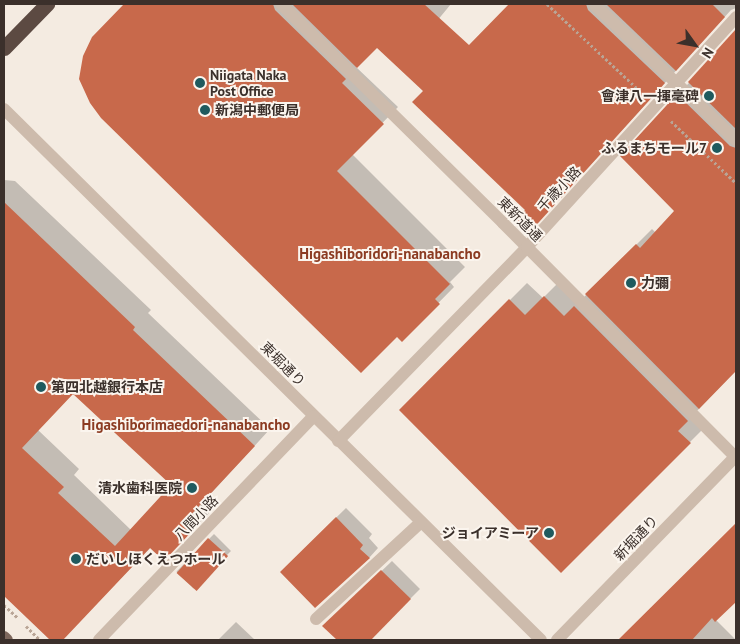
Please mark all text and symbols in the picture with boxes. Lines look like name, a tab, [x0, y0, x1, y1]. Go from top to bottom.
north arrow	[670, 20, 720, 70]
text: N	[698, 44, 718, 62]
place label: Niigata Naka Post Office	[210, 67, 287, 100]
marker: Niigata Naka Post Office	[194, 77, 206, 89]
place label: 會津八一揮毫碑	[601, 88, 699, 104]
marker: 會津八一揮毫碑	[703, 90, 715, 102]
place label: 新潟中郵便局	[215, 102, 299, 118]
marker: 新潟中郵便局	[199, 104, 211, 116]
place label: ふるまちモール7	[601, 140, 707, 156]
marker: ふるまちモール7	[711, 142, 723, 154]
street label: 千歳小路	[534, 163, 584, 215]
street label: 東新道通	[494, 193, 546, 245]
district label: Higashiboridori-nanabancho	[299, 245, 481, 263]
place label: 力彌	[641, 275, 669, 291]
marker: 力彌	[625, 277, 637, 289]
street label: 東堀通り	[257, 338, 309, 390]
place label: 第四北越銀行本店	[51, 379, 163, 395]
marker: 第四北越銀行本店	[35, 381, 47, 393]
district label: Higashiborimaedori-nanabancho	[82, 416, 290, 434]
place label: 清水歯科医院	[98, 480, 182, 496]
marker: 清水歯科医院	[186, 482, 198, 494]
street label: 八間小路	[171, 492, 221, 544]
street label: 新堀通り	[611, 512, 661, 564]
place label: ジョイアミーア	[441, 525, 539, 541]
marker: ジョイアミーア	[543, 527, 555, 539]
place label: だいしほくえつホール	[86, 551, 226, 567]
marker: だいしほくえつホール	[70, 553, 82, 565]

